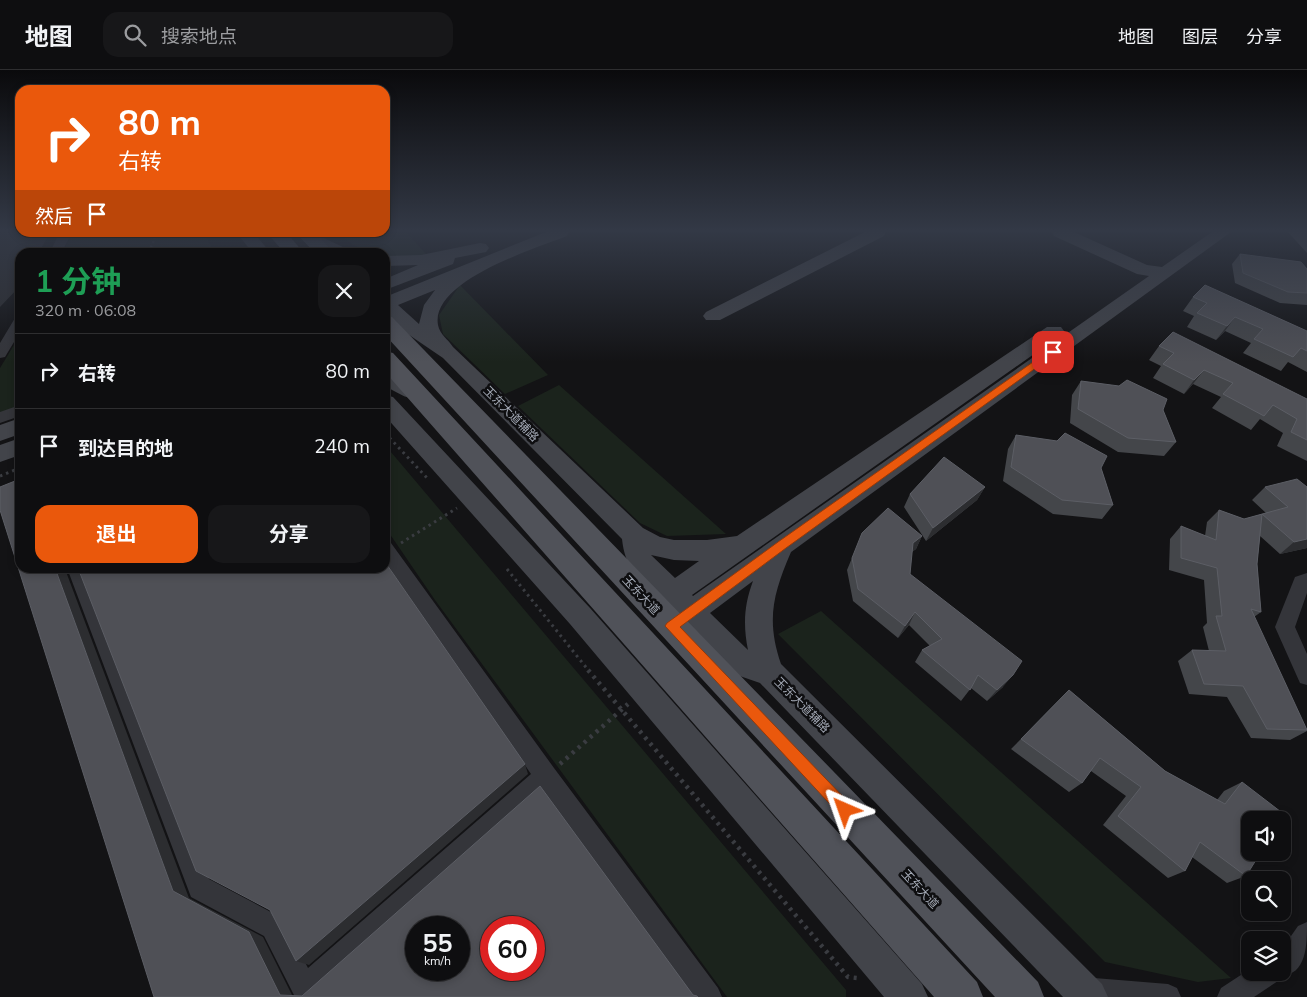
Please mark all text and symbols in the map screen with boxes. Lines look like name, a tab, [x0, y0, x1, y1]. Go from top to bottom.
search box	[103, 12, 453, 57]
text: 地图	[25, 21, 73, 51]
icon: search	[121, 21, 149, 49]
text: 搜索地点	[161, 24, 237, 48]
text: 地图	[1118, 25, 1154, 48]
text: 图层	[1182, 25, 1218, 48]
text: 分享	[1246, 25, 1282, 48]
text: 80 m	[118, 100, 201, 144]
icon: right	[35, 105, 100, 170]
text: 右转	[118, 147, 162, 175]
icon: arrive	[83, 200, 111, 228]
text: 然后	[35, 204, 73, 228]
text: 1 分钟	[35, 262, 121, 300]
button: close	[318, 265, 370, 317]
text: 320 m · 06:08	[35, 300, 136, 320]
pin	[1032, 331, 1074, 373]
icon: arrive	[1039, 338, 1067, 366]
icon: right	[35, 357, 63, 385]
text: 80 m	[326, 359, 370, 383]
text: 右转	[78, 361, 116, 385]
street label: 玉东大道辅路	[481, 383, 542, 444]
icon: arrive	[35, 432, 63, 460]
text: 240 m	[314, 434, 370, 458]
text: 到达目的地	[78, 436, 173, 460]
button: 退出	[35, 505, 198, 563]
button: 分享	[208, 505, 370, 563]
street label: 玉东大道	[620, 572, 663, 617]
street label: 玉东大道辅路	[772, 674, 833, 735]
position arrow	[818, 783, 870, 835]
map controls	[1241, 811, 1291, 981]
button: sound	[1241, 811, 1291, 861]
street label: 玉东大道	[899, 866, 942, 911]
button: search	[1241, 871, 1291, 921]
speed limit sign: 60	[480, 916, 545, 981]
text: 55	[422, 927, 453, 958]
button: layers	[1241, 931, 1291, 981]
text: km/h	[424, 953, 451, 968]

